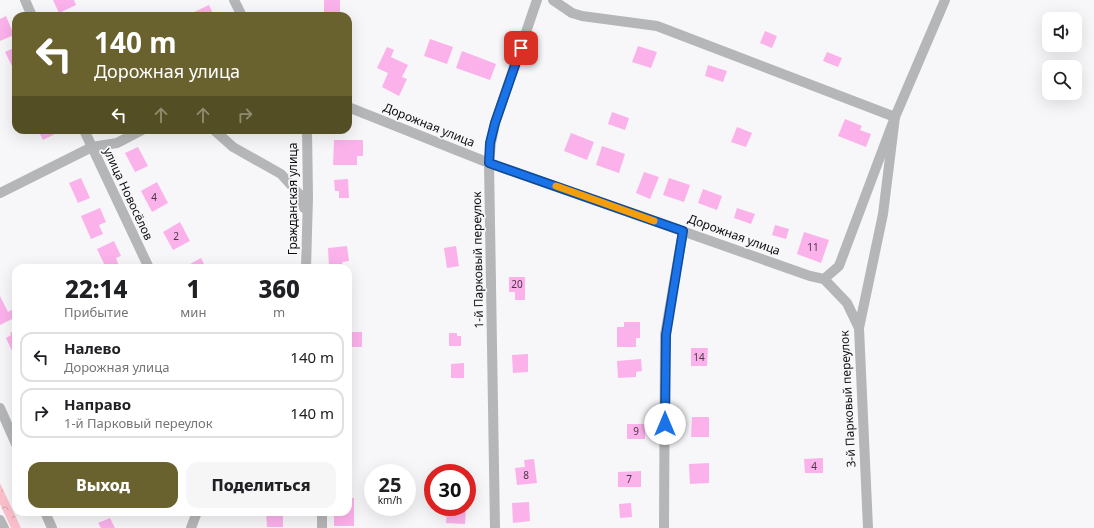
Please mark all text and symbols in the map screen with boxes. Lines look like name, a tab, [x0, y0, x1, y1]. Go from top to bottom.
map controls	[1042, 12, 1082, 100]
button: sound	[1042, 12, 1082, 52]
text: 140 m	[94, 23, 177, 61]
icon: left	[28, 28, 80, 80]
pin	[504, 31, 538, 65]
icon: arrive	[510, 37, 532, 59]
text: Дорожная улица	[94, 59, 240, 83]
button: search	[1042, 60, 1082, 100]
street label: Дорожная улица	[381, 98, 477, 151]
icon: left	[108, 104, 130, 126]
icon: ahead	[150, 104, 172, 126]
icon: ahead	[192, 104, 214, 126]
icon: right	[234, 104, 256, 126]
street label: Гражданская улица	[284, 143, 301, 255]
street label: улица Новосёлов	[100, 145, 157, 243]
house number: 4	[151, 190, 157, 204]
street label: 1-й Парковый переулок	[468, 191, 487, 329]
street label: Дорожная улица	[686, 210, 783, 259]
house number: 2	[173, 229, 179, 243]
house number: 11	[807, 240, 819, 254]
text: 22:14	[65, 272, 127, 305]
text: 1	[186, 272, 200, 305]
text: 360	[258, 272, 300, 305]
house number: 20	[511, 277, 523, 291]
text: Прибытие	[64, 303, 128, 321]
text: мин	[180, 303, 206, 321]
text: m	[273, 303, 285, 321]
street label: 3-й Парковый переулок	[835, 329, 860, 468]
text: Налево	[64, 338, 121, 358]
icon: left	[30, 346, 52, 368]
text: 140 m	[290, 347, 334, 367]
house number: 14	[693, 350, 705, 364]
text: Дорожная улица	[64, 358, 169, 376]
text: Направо	[64, 394, 131, 414]
icon: right	[30, 402, 52, 424]
text: 140 m	[290, 403, 334, 423]
position arrow	[644, 403, 686, 445]
text: 1-й Парковый переулок	[64, 414, 213, 432]
house number: 9	[633, 424, 639, 438]
house number: 4	[811, 459, 817, 473]
button: Выход	[28, 462, 178, 508]
button: Поделиться	[186, 462, 336, 508]
speed limit sign: 30	[424, 464, 476, 516]
house number: 8	[523, 468, 529, 482]
text: 25	[379, 471, 401, 498]
house number: 7	[626, 472, 632, 486]
text: km/h	[378, 493, 402, 507]

